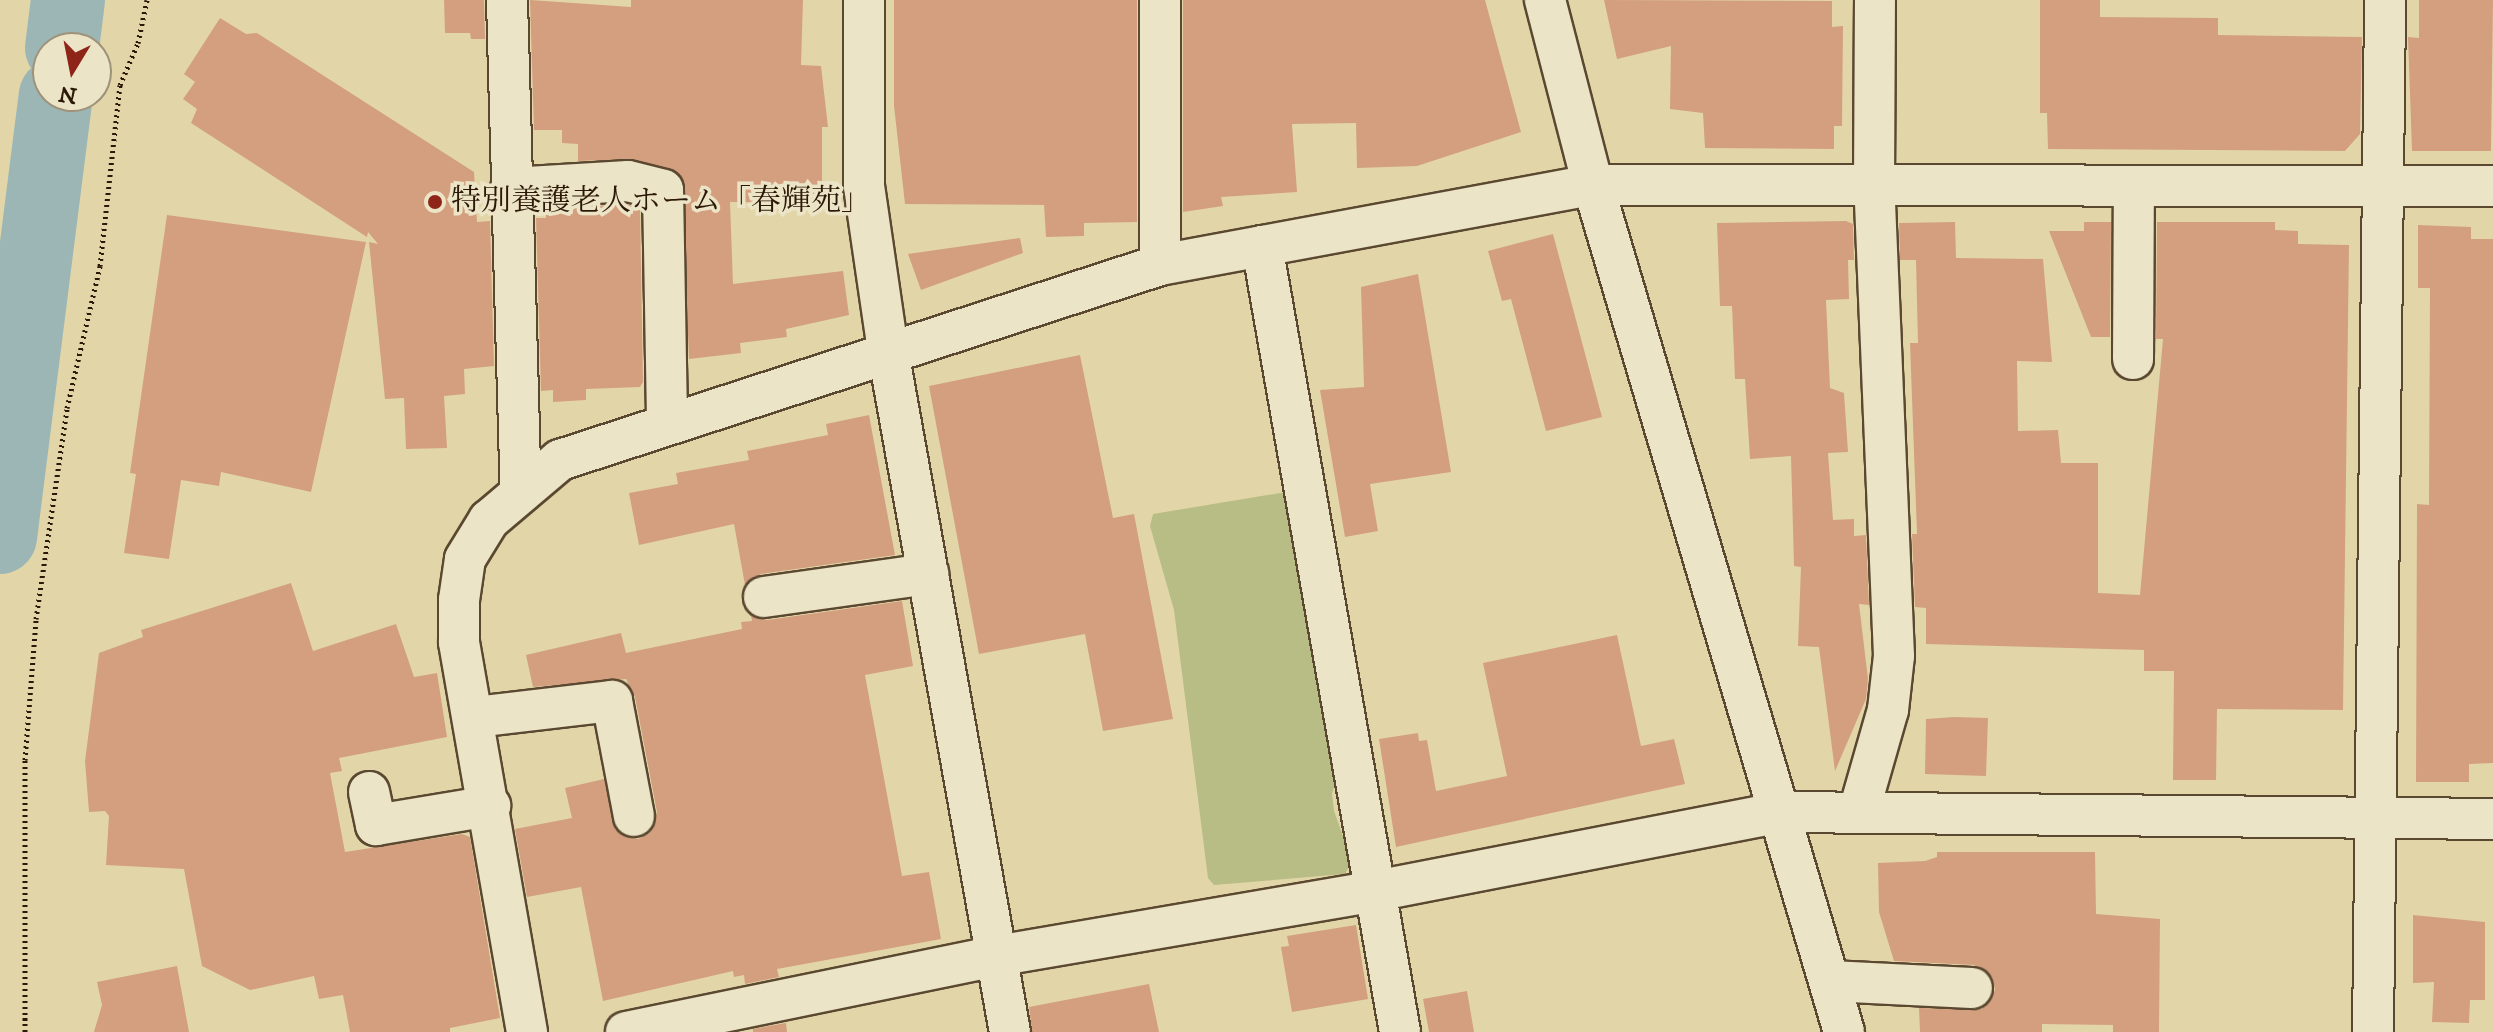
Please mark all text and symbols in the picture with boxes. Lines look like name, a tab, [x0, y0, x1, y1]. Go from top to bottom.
north arrow	[32, 32, 112, 112]
text: N	[57, 79, 79, 109]
place label: 特別養護老人ホーム「春輝苑」	[451, 184, 871, 220]
marker: 特別養護老人ホーム「春輝苑」	[426, 193, 444, 211]

